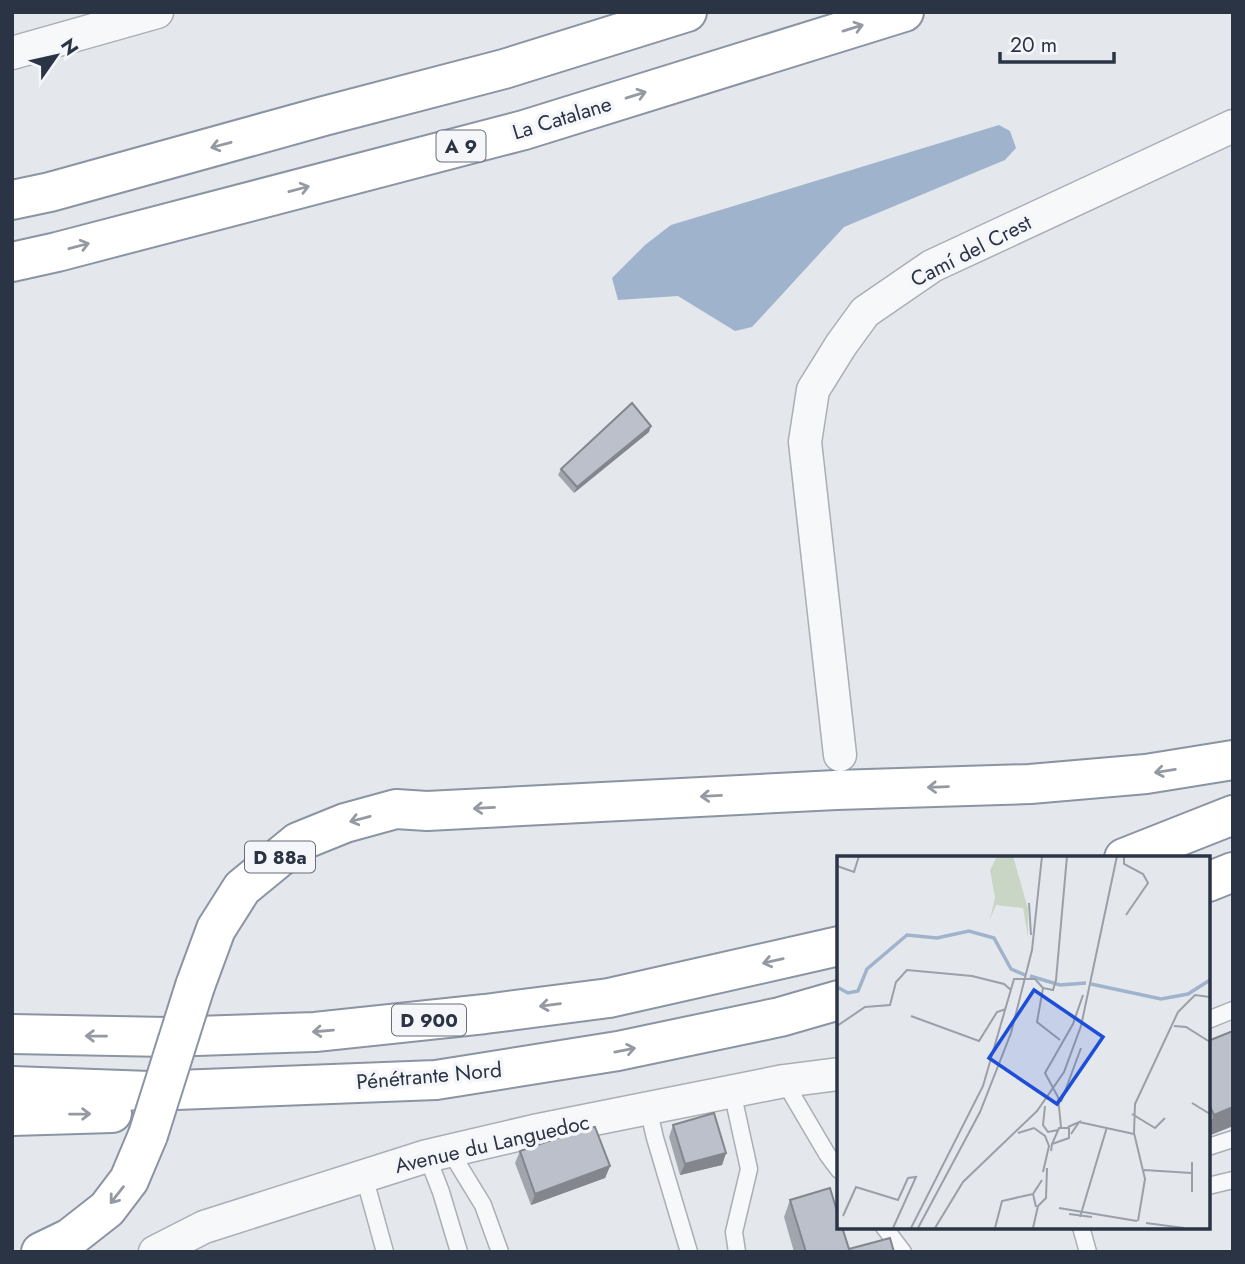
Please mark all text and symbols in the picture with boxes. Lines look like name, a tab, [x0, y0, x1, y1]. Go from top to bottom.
north arrow	[21, 21, 91, 91]
one-way arrow	[842, 21, 864, 34]
scale bar	[1000, 21, 1114, 65]
text: 20 m	[1010, 30, 1057, 60]
text: N	[54, 33, 85, 61]
one-way arrow	[625, 88, 647, 101]
street label: La Catalane	[509, 89, 615, 147]
road number: A 9	[436, 130, 486, 162]
one-way arrow	[210, 139, 232, 152]
one-way arrow	[287, 182, 310, 195]
street label: Camí del Crest	[905, 208, 1037, 294]
one-way arrow	[67, 239, 90, 252]
one-way arrow	[1154, 765, 1177, 778]
one-way arrow	[927, 780, 950, 793]
one-way arrow	[700, 790, 723, 803]
one-way arrow	[473, 801, 496, 814]
one-way arrow	[349, 813, 372, 826]
road number: D 88a	[245, 842, 315, 872]
inset map	[837, 856, 1210, 1229]
one-way arrow	[762, 955, 784, 968]
one-way arrow	[539, 999, 561, 1012]
road number: D 900	[392, 1004, 466, 1036]
one-way arrow	[313, 1025, 335, 1038]
one-way arrow	[85, 1029, 108, 1042]
one-way arrow	[613, 1042, 636, 1056]
street label: Pénétrante Nord	[355, 1055, 503, 1097]
one-way arrow	[69, 1107, 92, 1121]
street label: Avenue du Languedoc	[392, 1107, 592, 1181]
one-way arrow	[110, 1186, 125, 1204]

